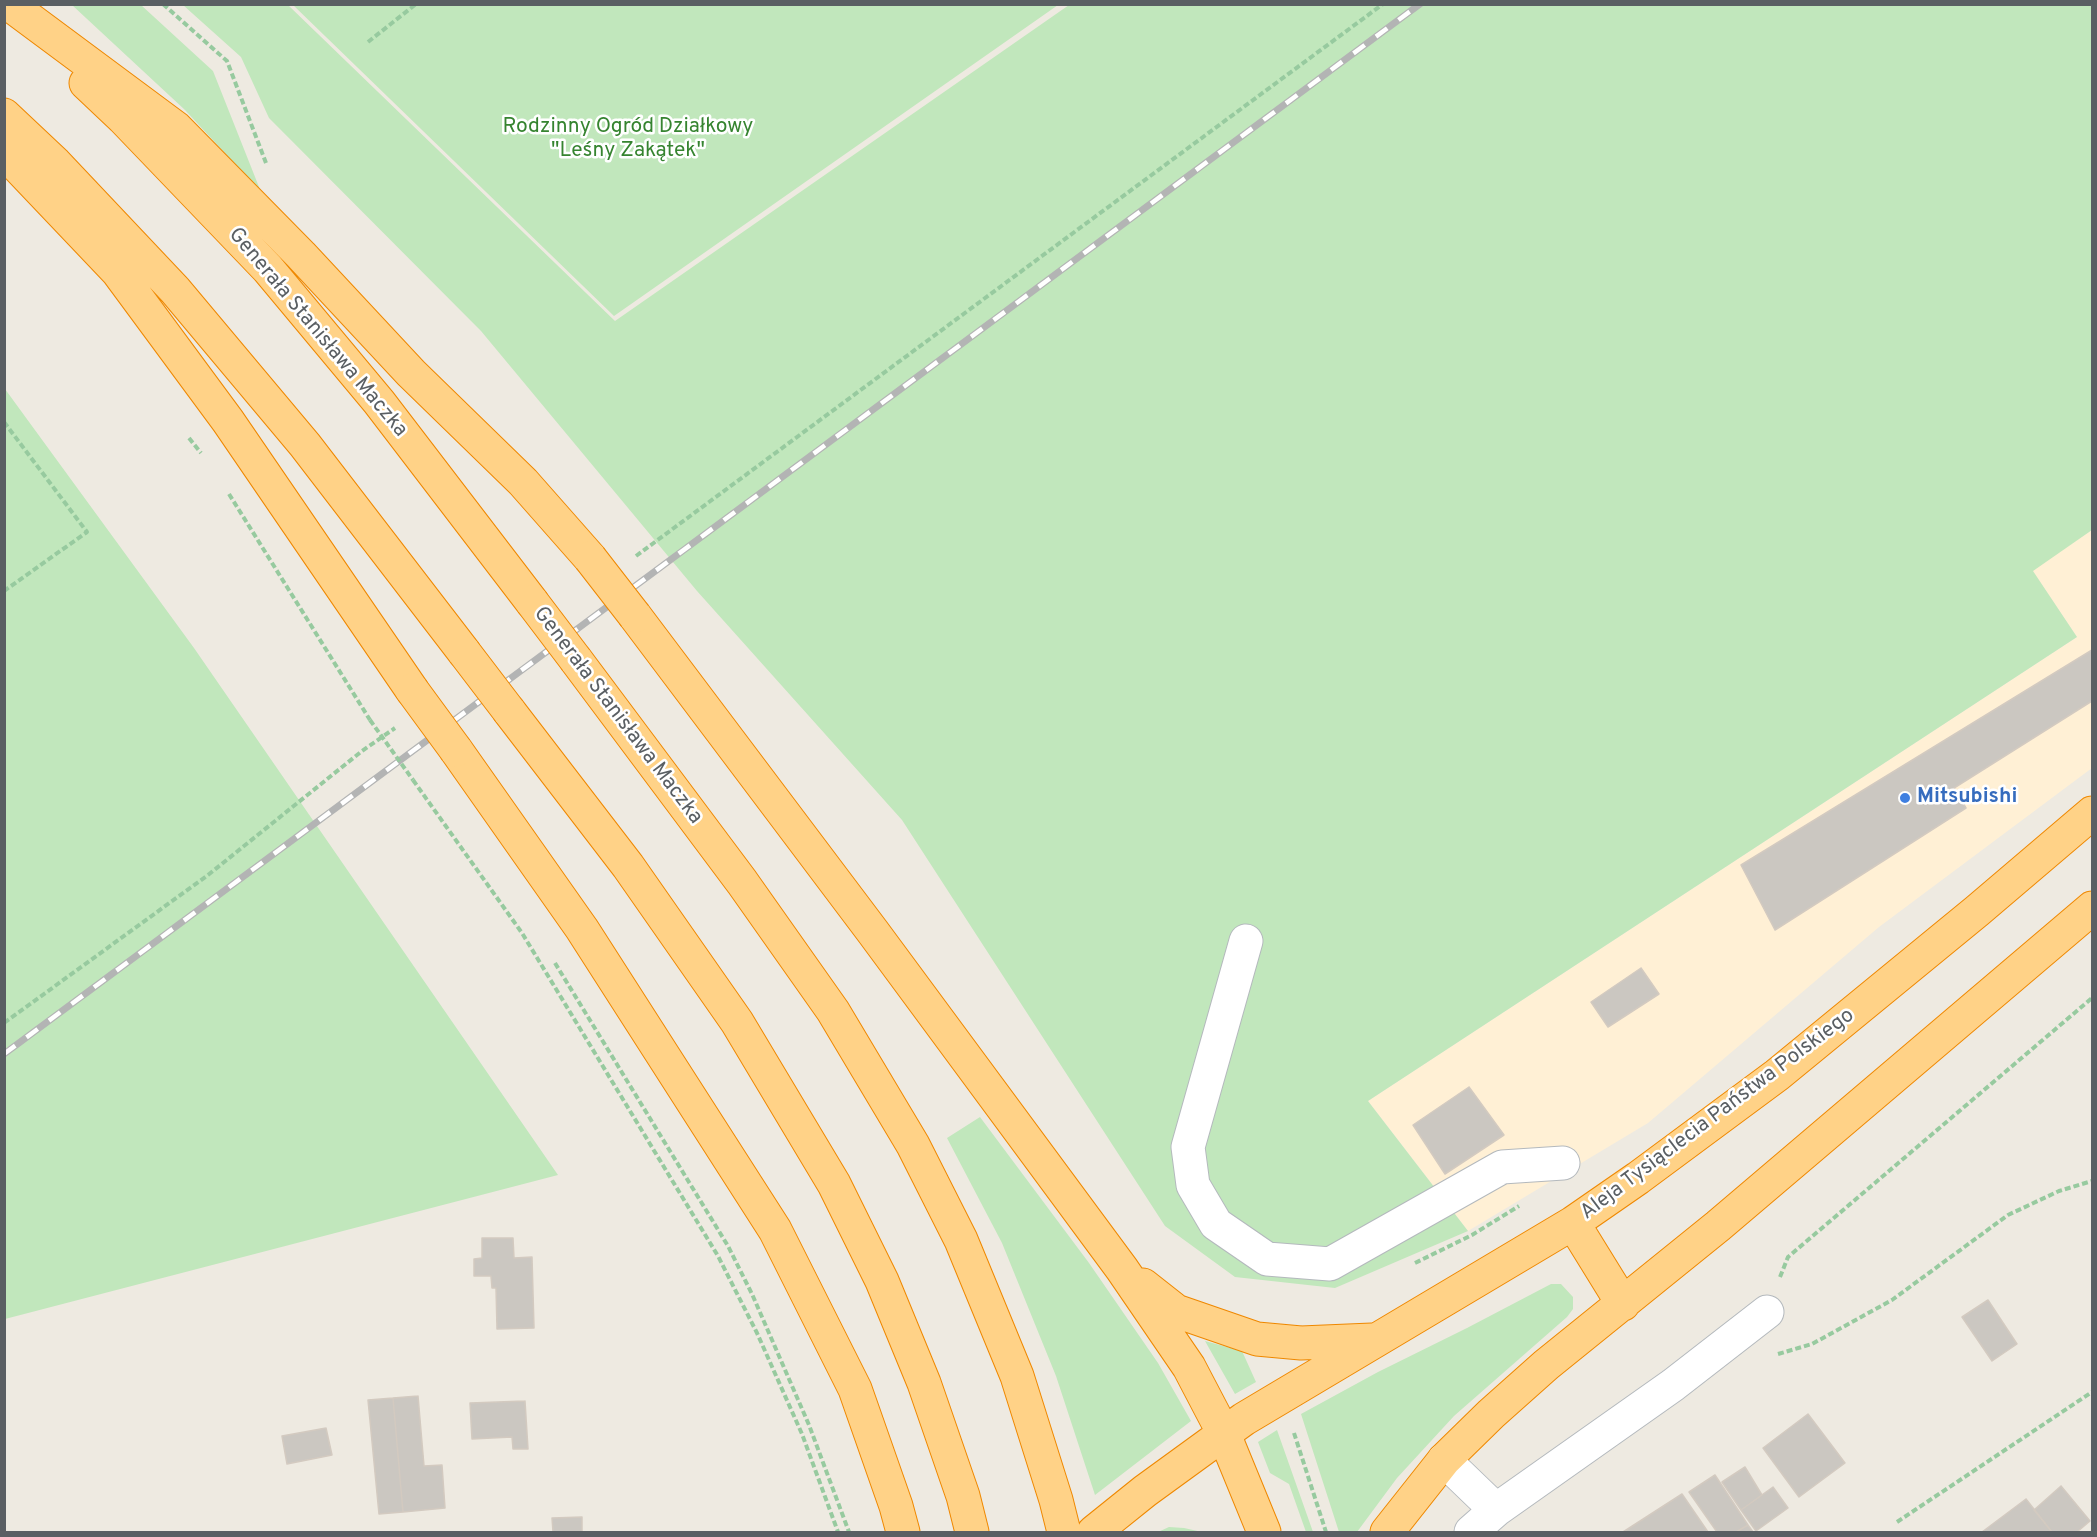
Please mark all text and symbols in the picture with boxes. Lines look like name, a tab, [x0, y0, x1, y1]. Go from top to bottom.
park label: Rodzinny Ogród Działkowy "Leśny Zakątek"	[503, 115, 753, 165]
street label: Generała Stanisława Maczka	[222, 223, 412, 443]
street label: Generała Stanisława Maczka	[527, 602, 707, 830]
place label: Mitsubishi	[1917, 785, 2017, 811]
marker: Mitsubishi	[1898, 791, 1912, 805]
street label: Aleja Tysiąclecia Państwa Polskiego	[1576, 1004, 1860, 1226]

